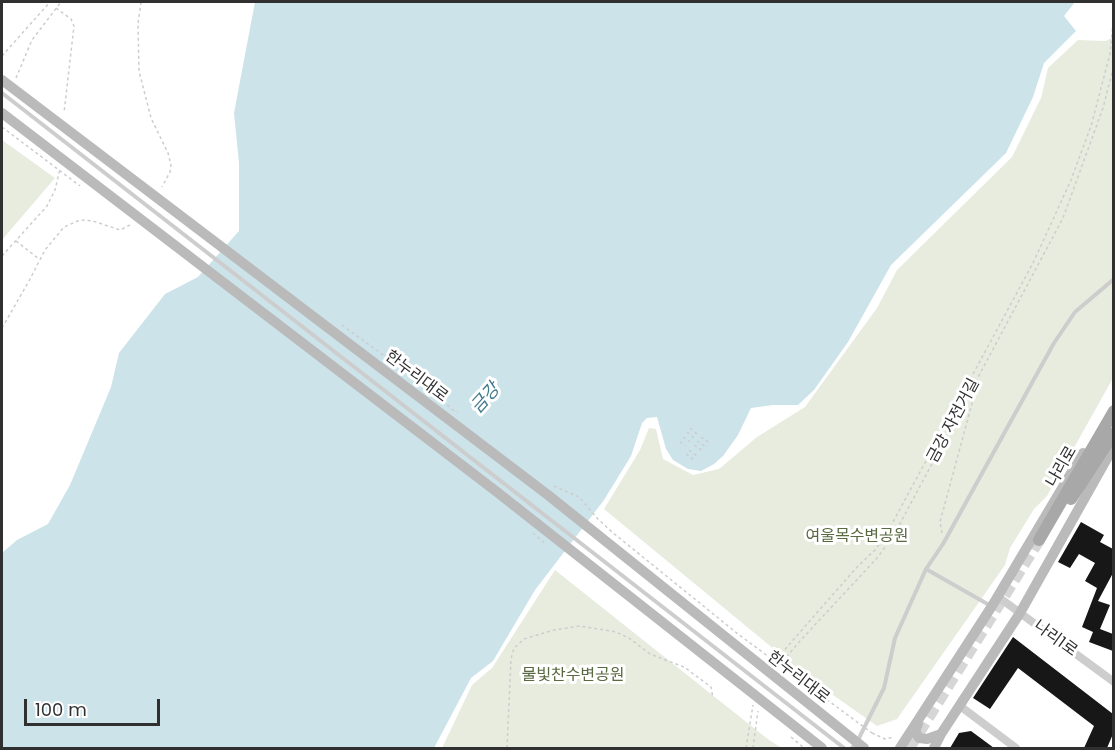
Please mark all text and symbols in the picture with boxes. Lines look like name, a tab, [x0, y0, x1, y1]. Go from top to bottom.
street label: 한누리대로	[381, 347, 451, 407]
street label: 금강 자전거길	[924, 376, 984, 466]
water label: 금강	[467, 379, 505, 419]
street label: 나리로	[1043, 443, 1081, 491]
park label: 여울목수변공원	[805, 527, 909, 547]
street label: 나리1로	[1029, 617, 1081, 661]
street label: 한누리대로	[763, 648, 833, 708]
park label: 물빛찬수변공원	[521, 666, 625, 686]
scale bar	[27, 687, 164, 725]
text: 100 m	[35, 697, 87, 722]

